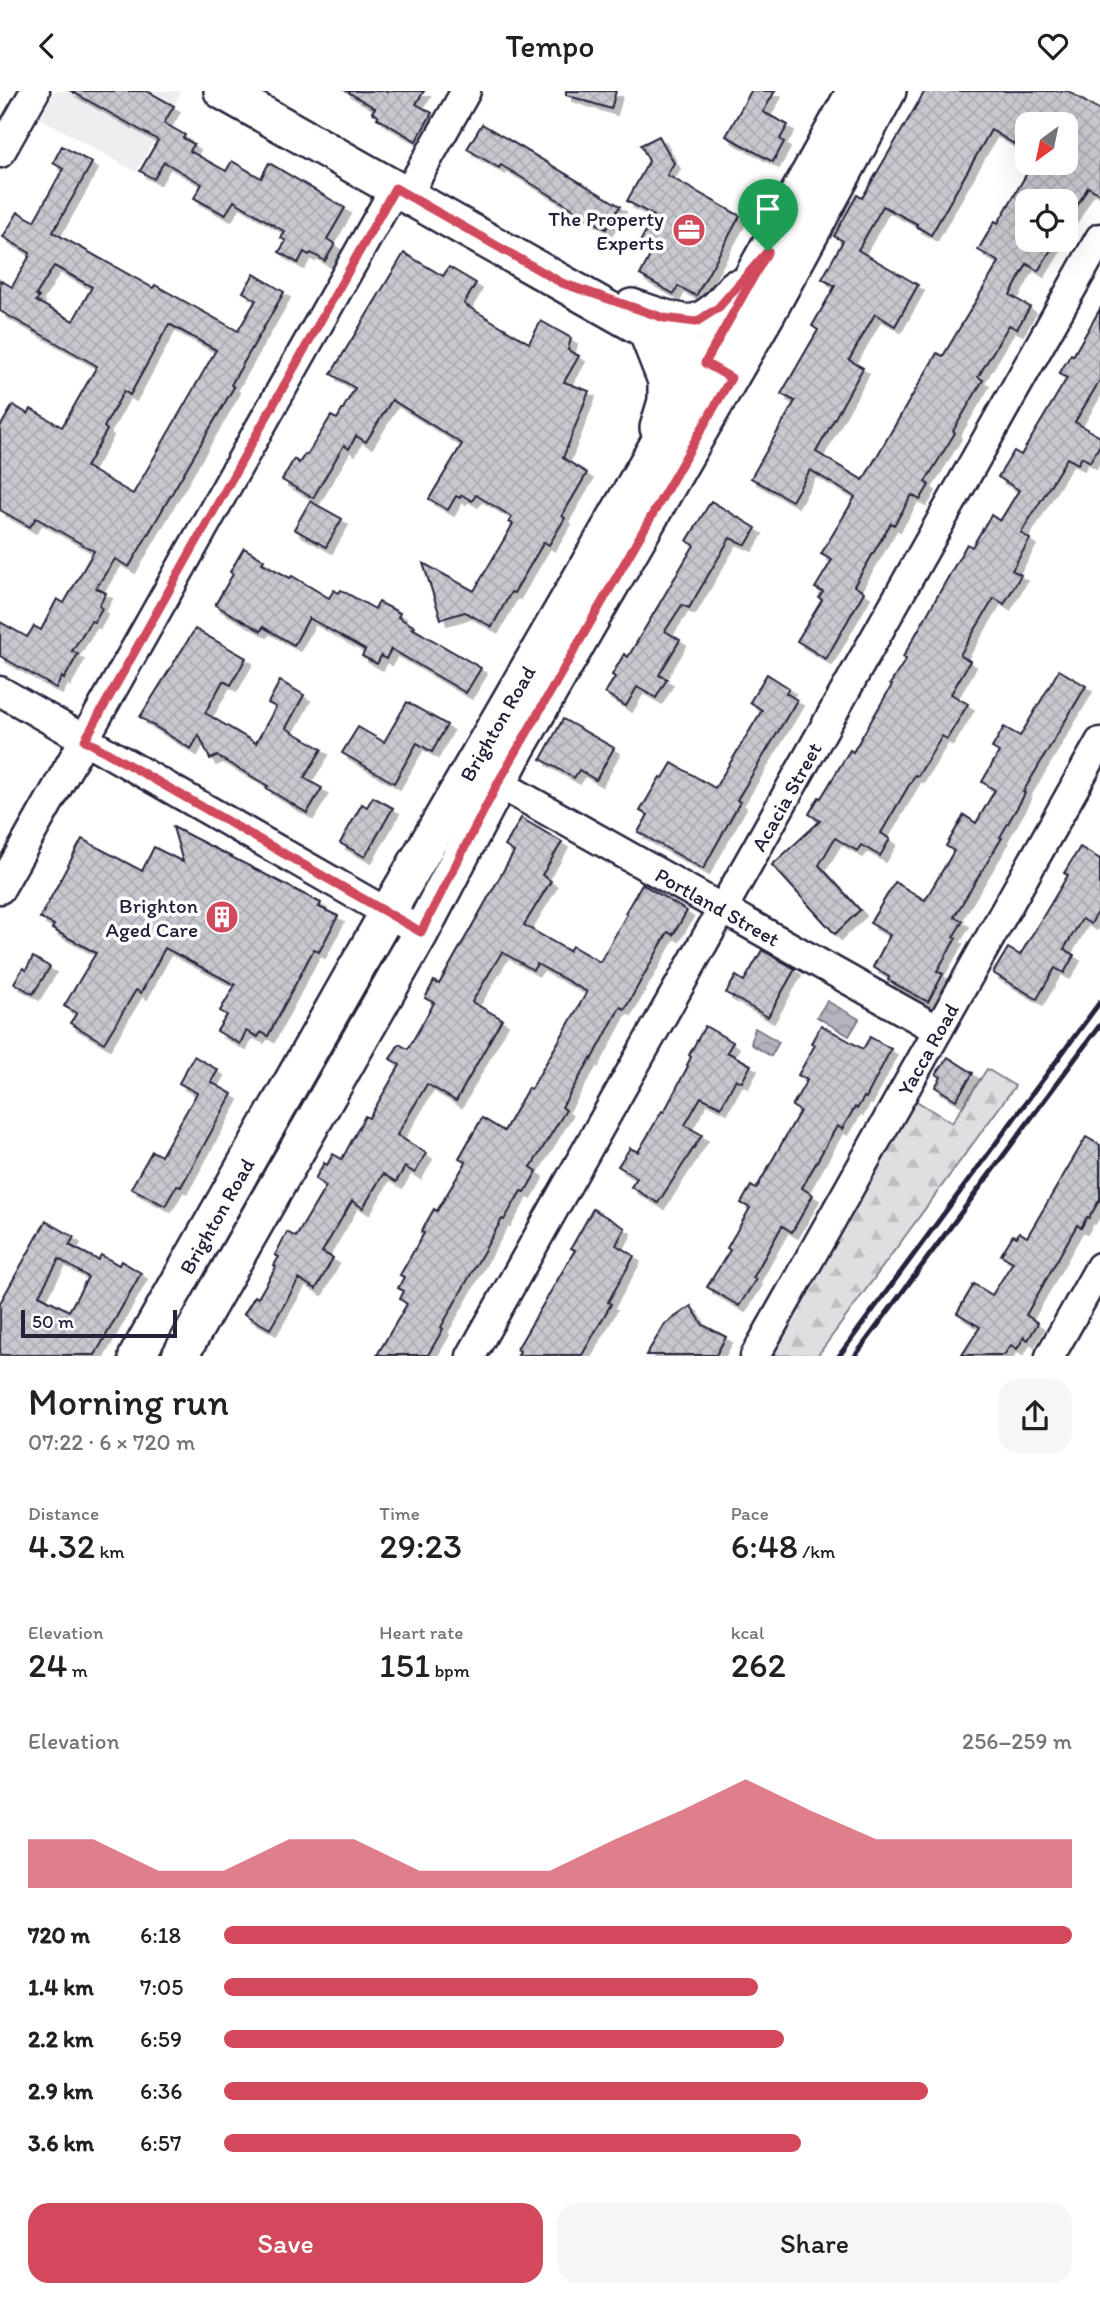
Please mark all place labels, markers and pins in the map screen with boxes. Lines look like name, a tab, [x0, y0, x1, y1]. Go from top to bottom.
pin	[738, 179, 798, 251]
place label: The Property Experts	[548, 206, 664, 255]
office icon: The Property Experts	[670, 211, 708, 249]
place label: Brighton Aged Care	[106, 893, 198, 942]
building icon: Brighton Aged Care	[203, 898, 241, 936]

